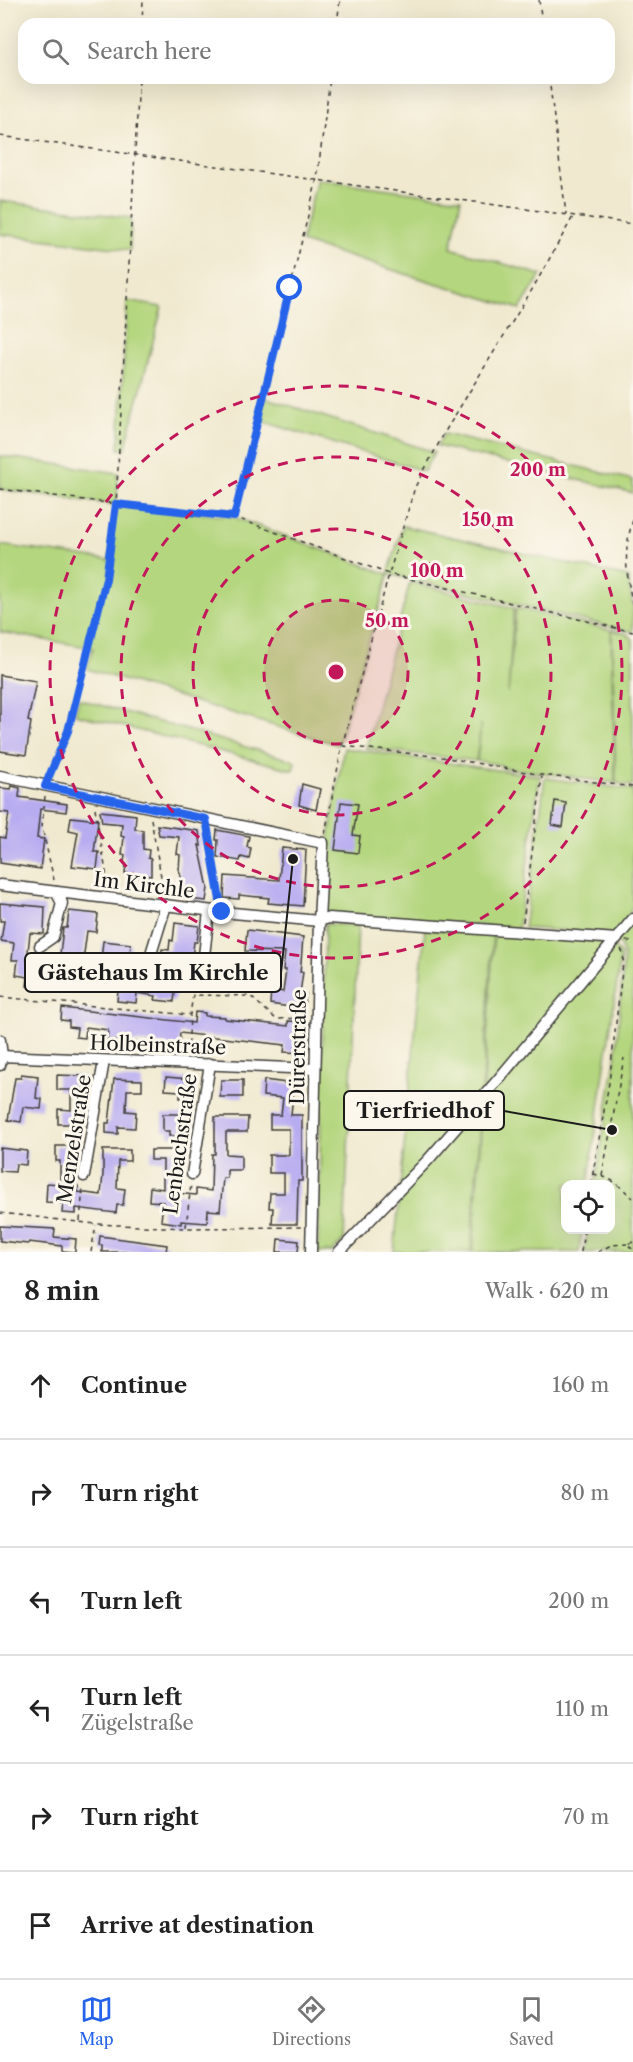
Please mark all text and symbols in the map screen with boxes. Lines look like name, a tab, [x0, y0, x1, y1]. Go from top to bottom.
search box	[18, 18, 615, 84]
icon: search	[39, 35, 72, 68]
text: Search here	[87, 38, 212, 65]
route start	[276, 274, 302, 300]
text: 200 m	[510, 459, 566, 481]
text: 150 m	[462, 509, 514, 531]
text: 100 m	[410, 560, 464, 582]
text: 50 m	[365, 610, 409, 632]
centre of rings	[326, 662, 346, 682]
street label: Im Kirchle	[92, 867, 196, 903]
route end	[208, 898, 234, 924]
callout: Gästehaus Im Kirchle	[25, 953, 281, 992]
text: Gästehaus Im Kirchle	[37, 960, 269, 985]
street label: Dürerstraße	[285, 989, 311, 1105]
street label: Holbeinstraße	[89, 1031, 227, 1059]
street label: Lenbachstraße	[158, 1072, 202, 1216]
street label: Menzelstraße	[52, 1073, 96, 1205]
callout: Tierfriedhof	[344, 1091, 504, 1130]
text: Tierfriedhof	[356, 1098, 495, 1123]
map controls	[561, 1180, 615, 1234]
button: locate	[561, 1180, 615, 1234]
text: 8 min	[24, 1275, 100, 1307]
text: Walk · 620 m	[485, 1279, 609, 1303]
icon: ahead	[24, 1369, 57, 1402]
text: Continue	[81, 1372, 187, 1399]
text: 160 m	[552, 1373, 609, 1397]
icon: right	[24, 1477, 57, 1510]
text: Turn right	[81, 1480, 199, 1507]
text: 80 m	[561, 1481, 609, 1505]
icon: left	[24, 1585, 57, 1618]
text: Turn left	[81, 1588, 182, 1615]
text: 200 m	[548, 1589, 609, 1613]
text: Turn left	[81, 1684, 182, 1711]
icon: left	[24, 1693, 57, 1726]
text: 110 m	[556, 1697, 609, 1721]
text: Zügelstraße	[81, 1711, 194, 1735]
icon: right	[24, 1801, 57, 1834]
text: Turn right	[81, 1804, 199, 1831]
text: 70 m	[563, 1805, 609, 1829]
icon: arrive	[24, 1909, 57, 1942]
text: Arrive at destination	[81, 1912, 314, 1939]
tab: Map	[79, 1993, 114, 2049]
tab: Directions	[272, 1993, 351, 2049]
tab: Saved	[509, 1993, 554, 2049]

